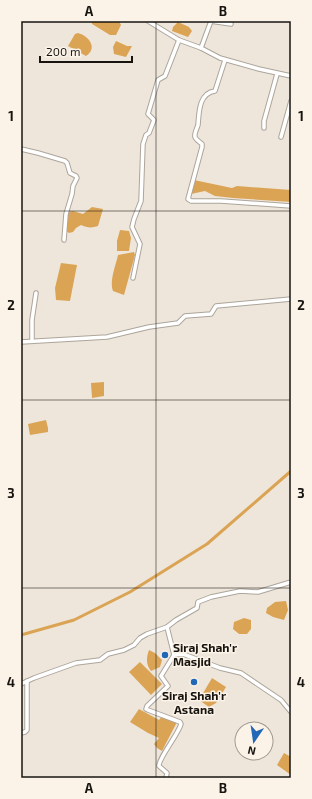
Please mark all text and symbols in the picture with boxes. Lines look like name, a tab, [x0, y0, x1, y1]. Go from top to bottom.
text: A	[85, 3, 94, 19]
text: B	[219, 3, 227, 19]
scale bar	[40, 38, 132, 64]
text: 200 m	[46, 44, 80, 58]
text: 1	[8, 108, 14, 124]
text: 1	[298, 108, 304, 124]
text: 2	[7, 297, 15, 313]
text: 2	[297, 297, 305, 313]
text: 3	[7, 485, 15, 501]
text: 3	[297, 485, 305, 501]
place label: Siraj Shah'r Masjid	[173, 640, 237, 669]
marker: Siraj Shah'r Masjid	[160, 650, 170, 660]
text: 4	[7, 674, 15, 690]
text: 4	[297, 674, 305, 690]
marker: Siraj Shah'r Astana	[189, 677, 199, 687]
place label: Siraj Shah'r Astana	[162, 688, 226, 716]
north arrow	[234, 721, 274, 761]
text: N	[246, 744, 257, 758]
text: A	[85, 780, 94, 796]
text: B	[219, 780, 227, 796]

